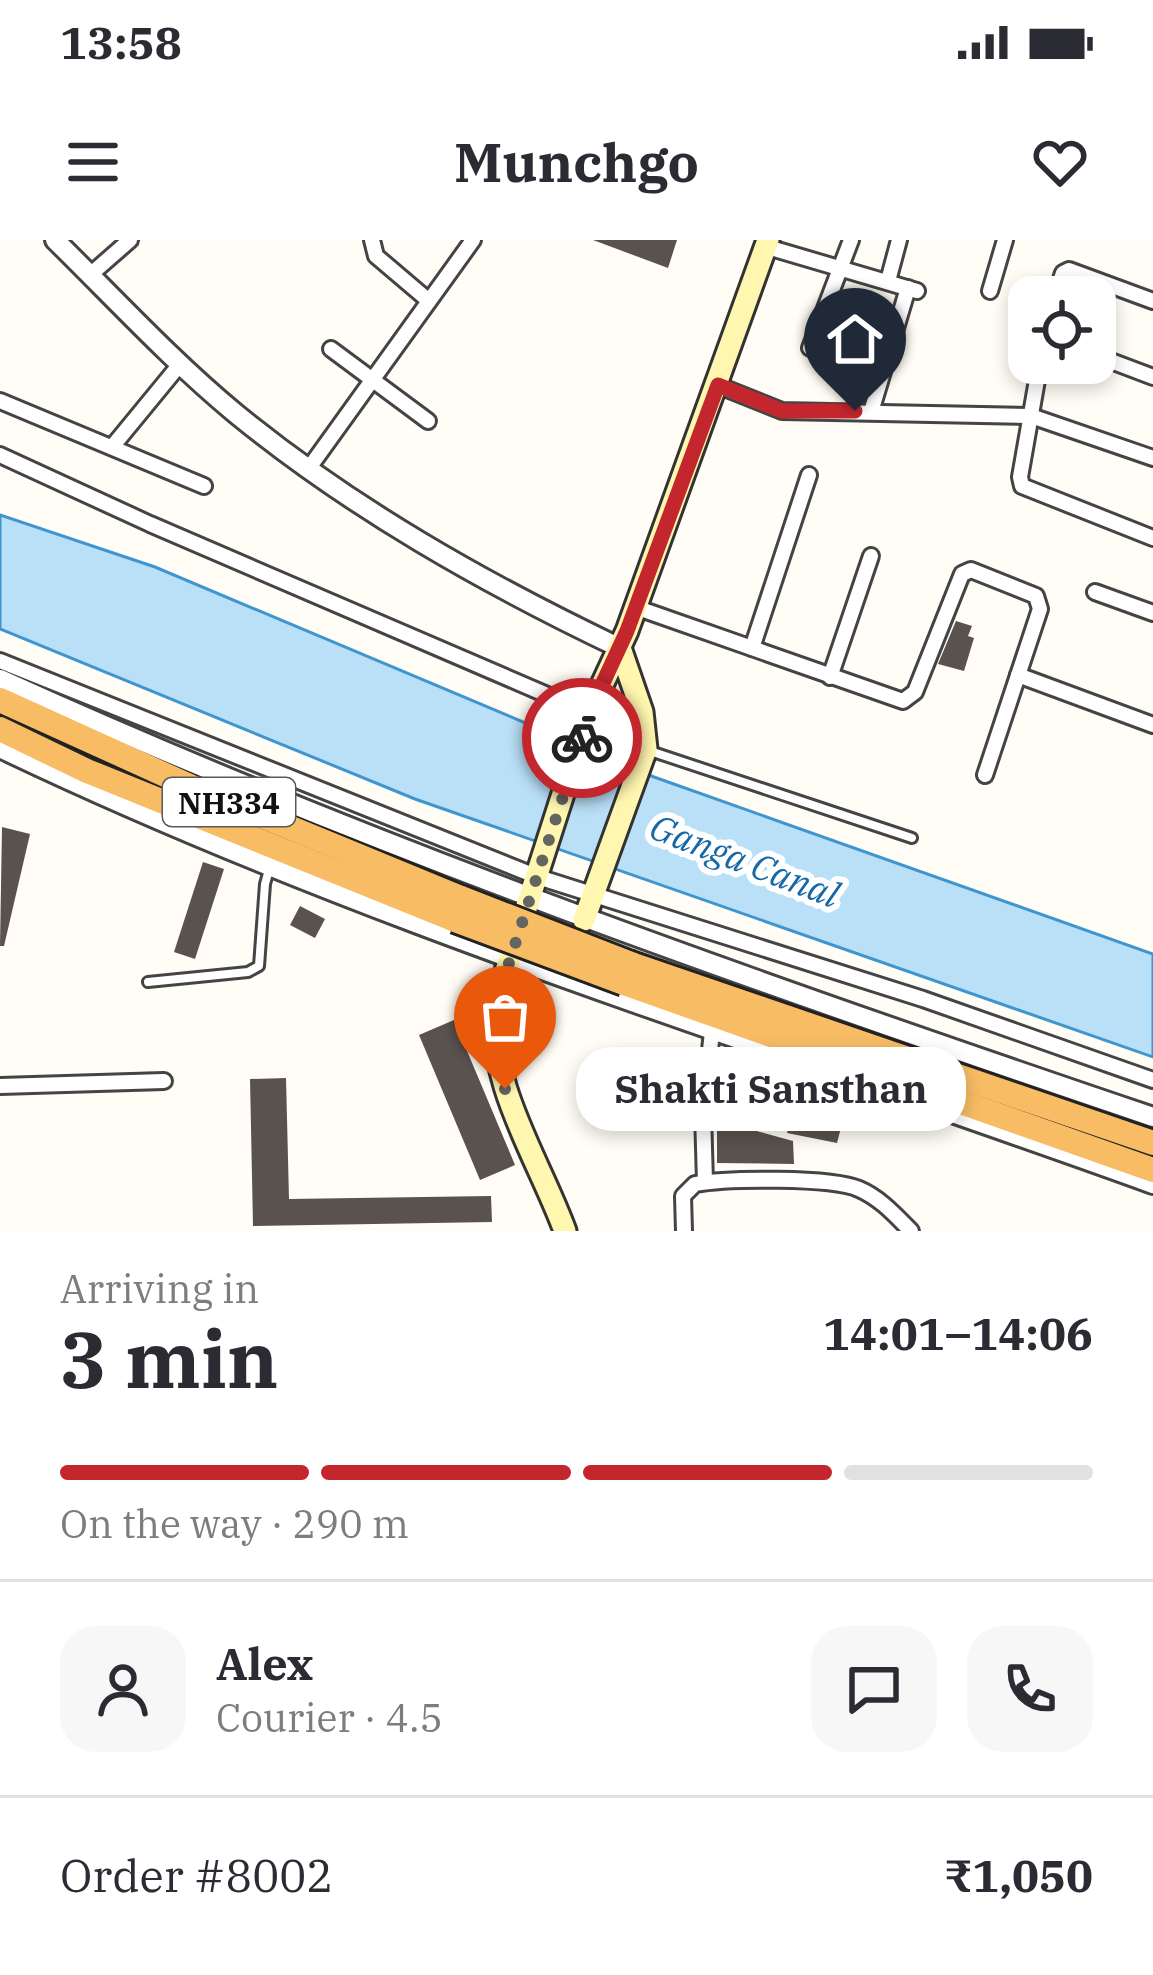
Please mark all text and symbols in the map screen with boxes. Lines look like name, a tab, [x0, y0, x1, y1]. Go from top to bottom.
text: 13:58	[60, 13, 182, 71]
text: Munchgo	[454, 127, 699, 197]
icon: menu	[60, 129, 126, 195]
icon: heart	[1027, 129, 1093, 195]
map controls	[1008, 276, 1116, 384]
button: locate	[1008, 276, 1116, 384]
pin	[804, 288, 906, 411]
icon: home	[822, 306, 888, 372]
courier	[522, 678, 642, 798]
icon: bike	[549, 705, 615, 771]
road number: NH334	[163, 778, 295, 826]
water label: Ganga Canal	[644, 802, 847, 918]
pin	[454, 966, 556, 1089]
icon: bag	[472, 984, 538, 1050]
callout: Shakti Sansthan	[577, 1047, 967, 1131]
text: Shakti Sansthan	[614, 1063, 928, 1114]
text: Arriving in	[60, 1263, 259, 1314]
text: 14:01–14:06	[823, 1304, 1093, 1362]
text: 3 min	[60, 1308, 278, 1409]
text: On the way · 290 m	[60, 1498, 409, 1549]
button: person	[60, 1626, 186, 1752]
button: chat	[811, 1626, 937, 1752]
button: phone	[967, 1626, 1093, 1752]
text: Alex	[216, 1634, 313, 1692]
text: Courier · 4.5	[216, 1692, 443, 1743]
text: Order #8002	[60, 1846, 333, 1904]
text: ₹1,050	[943, 1846, 1093, 1904]

